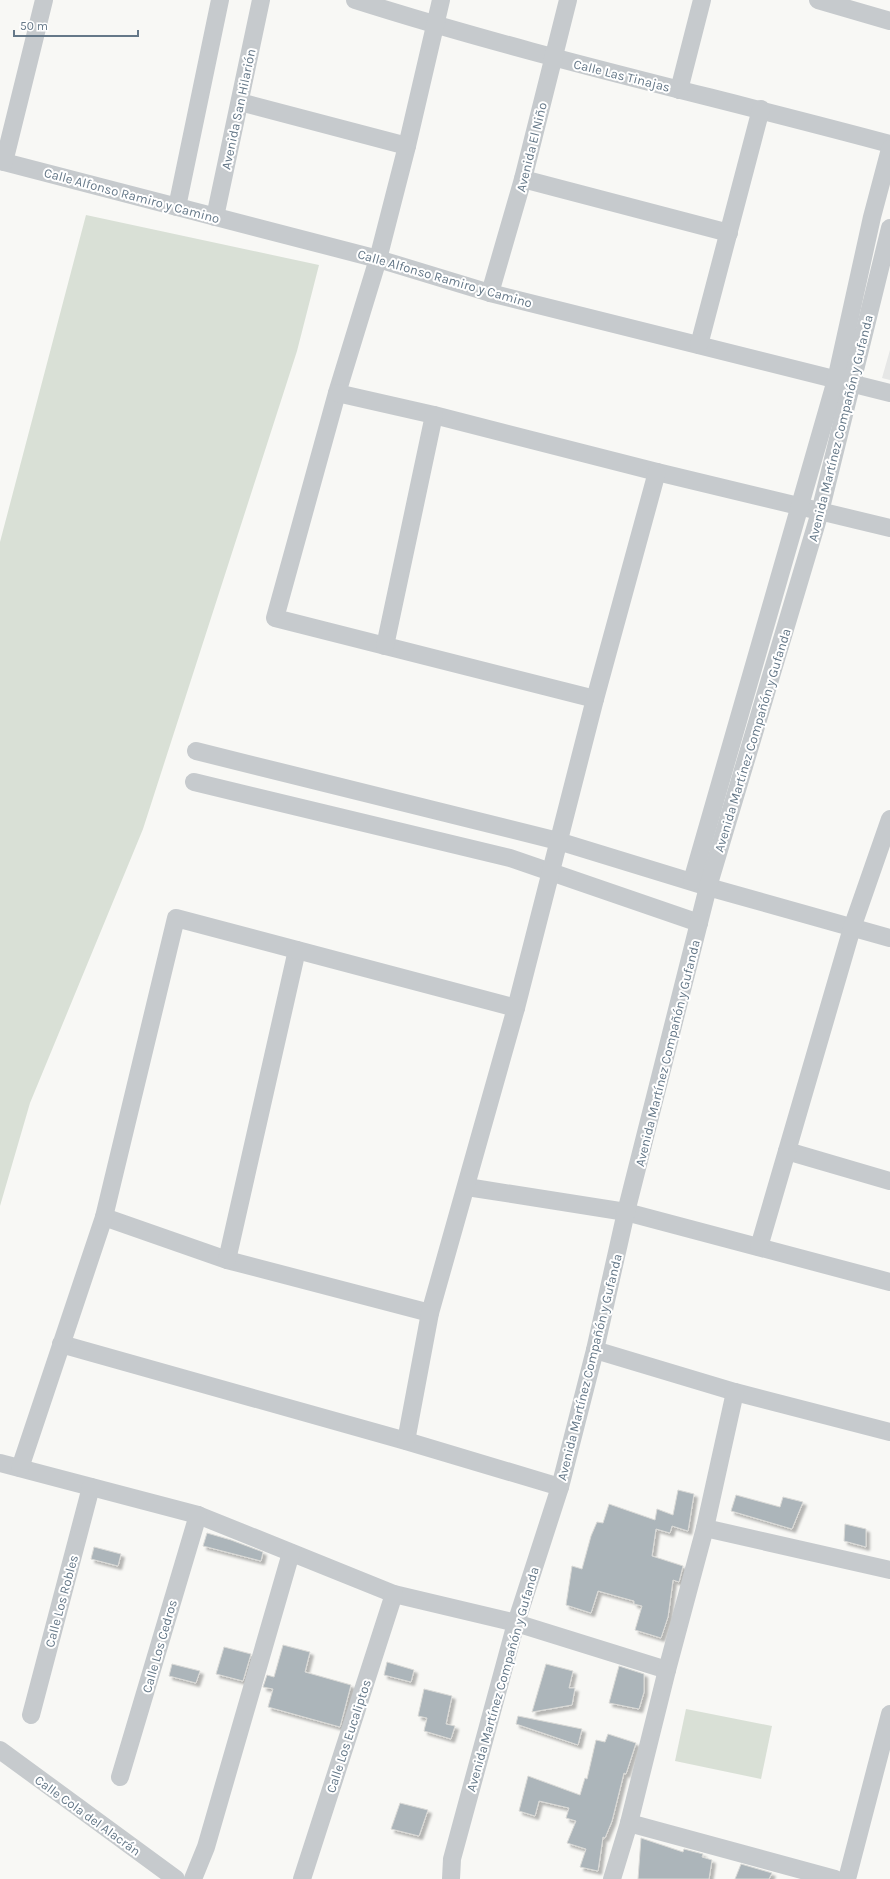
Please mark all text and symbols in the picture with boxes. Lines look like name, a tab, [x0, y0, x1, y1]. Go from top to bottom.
scale bar	[14, 12, 138, 38]
text: 50 m	[20, 19, 48, 33]
street label: Avenida San Hilarión	[218, 47, 259, 171]
street label: Calle Las Tinajas	[572, 56, 672, 95]
street label: Avenida El Niño	[513, 101, 550, 193]
street label: Calle Alfonso Ramiro y Camino	[43, 165, 221, 226]
street label: Calle Alfonso Ramiro y Camino	[356, 246, 534, 311]
street label: Avenida Martínez Compañón y Gufanda	[805, 313, 876, 543]
street label: Avenida Martínez Compañón y Gufanda	[711, 627, 794, 854]
street label: Avenida Martínez Compañón y Gufanda	[632, 938, 703, 1168]
street label: Avenida Martínez Compañón y Gufanda	[554, 1252, 625, 1482]
street label: Calle Los Robles	[42, 1553, 81, 1649]
street label: Avenida Martínez Compañón y Gufanda	[463, 1565, 542, 1793]
street label: Calle Los Cedros	[139, 1598, 180, 1694]
street label: Calle Los Eucaliptos	[323, 1677, 374, 1795]
street label: Calle Cola del Alacrán	[32, 1772, 143, 1859]

